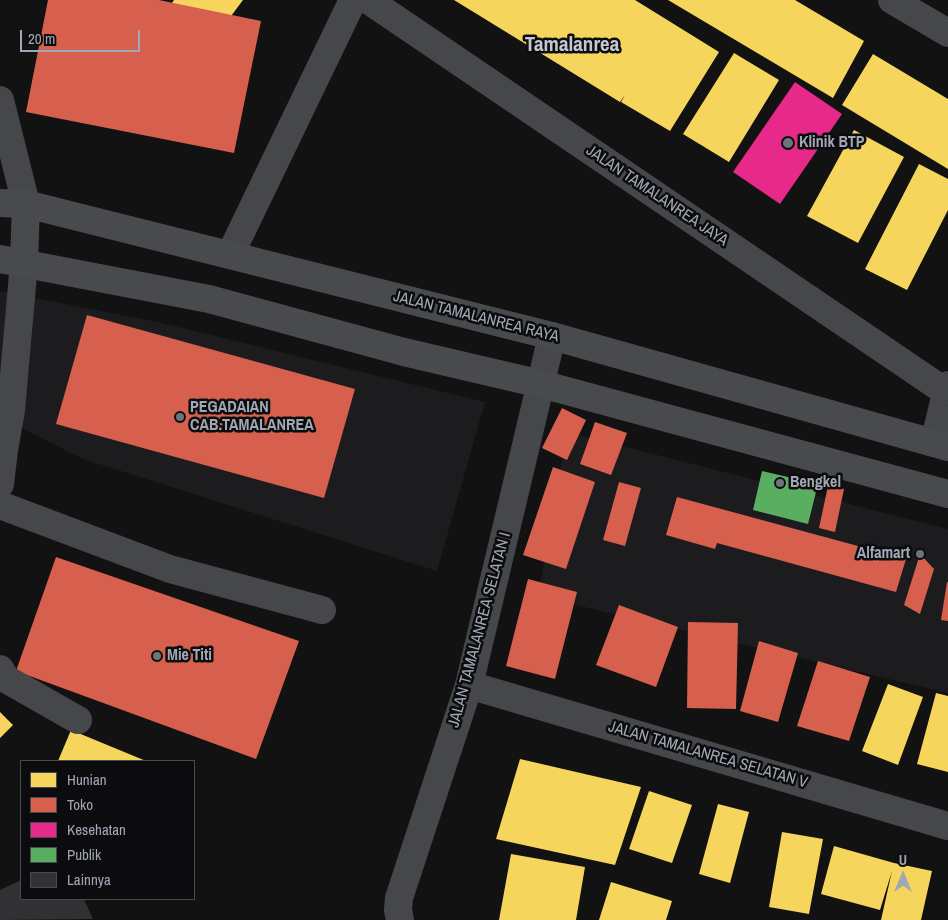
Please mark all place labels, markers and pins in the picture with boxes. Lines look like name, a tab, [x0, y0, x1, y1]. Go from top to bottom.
place label: Klinik BTP	[799, 133, 865, 153]
marker: Klinik BTP	[781, 136, 795, 150]
place label: PEGADAIAN CAB.TAMALANREA	[190, 398, 314, 436]
marker: PEGADAIAN CAB.TAMALANREA	[174, 411, 186, 423]
place label: Bengkel	[790, 473, 841, 493]
marker: Bengkel	[774, 477, 786, 489]
place label: Alfamart	[857, 544, 910, 564]
marker: Alfamart	[914, 548, 926, 560]
place label: Mie Titi	[167, 646, 212, 666]
marker: Mie Titi	[151, 650, 163, 662]

